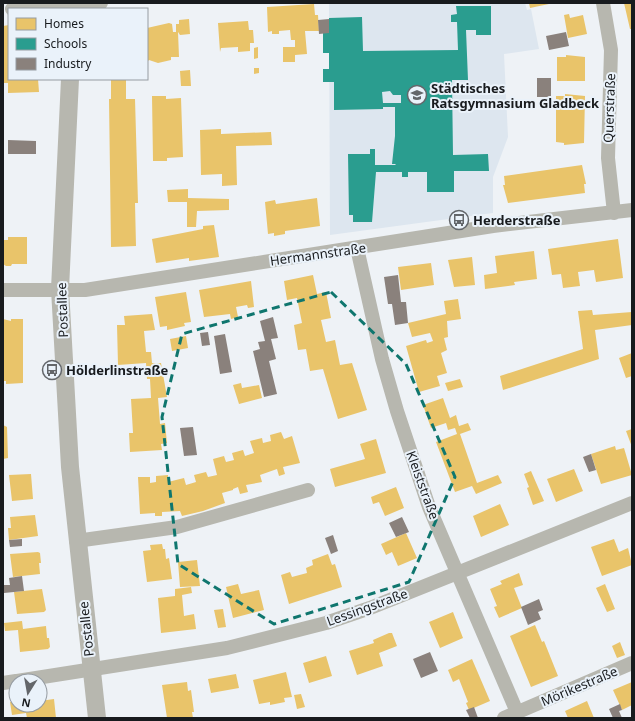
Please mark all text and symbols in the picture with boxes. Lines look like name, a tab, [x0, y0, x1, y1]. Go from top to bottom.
legend	[8, 8, 148, 80]
text: Homes	[44, 15, 84, 32]
text: Schools	[44, 35, 87, 52]
text: Industry	[44, 55, 92, 72]
street label: Querstraße	[599, 73, 619, 143]
place label: Städtisches Ratsgymnasium Gladbeck	[431, 79, 600, 112]
school or university icon: Städtisches Ratsgymnasium Gladbeck	[406, 84, 428, 106]
bus stop icon: Herderstraße	[448, 209, 470, 231]
place label: Herderstraße	[473, 211, 561, 229]
street label: Hermannstraße	[269, 238, 367, 270]
street label: Postallee	[52, 282, 72, 338]
bus stop icon: Hölderlinstraße	[41, 359, 63, 381]
place label: Hölderlinstraße	[66, 361, 169, 379]
street label: Kleiststraße	[402, 448, 444, 522]
street label: Lessingstraße	[324, 584, 410, 630]
street label: Postallee	[74, 601, 98, 657]
street label: Mörikestraße	[538, 662, 620, 710]
north arrow	[8, 673, 48, 713]
text: N	[20, 695, 32, 712]

